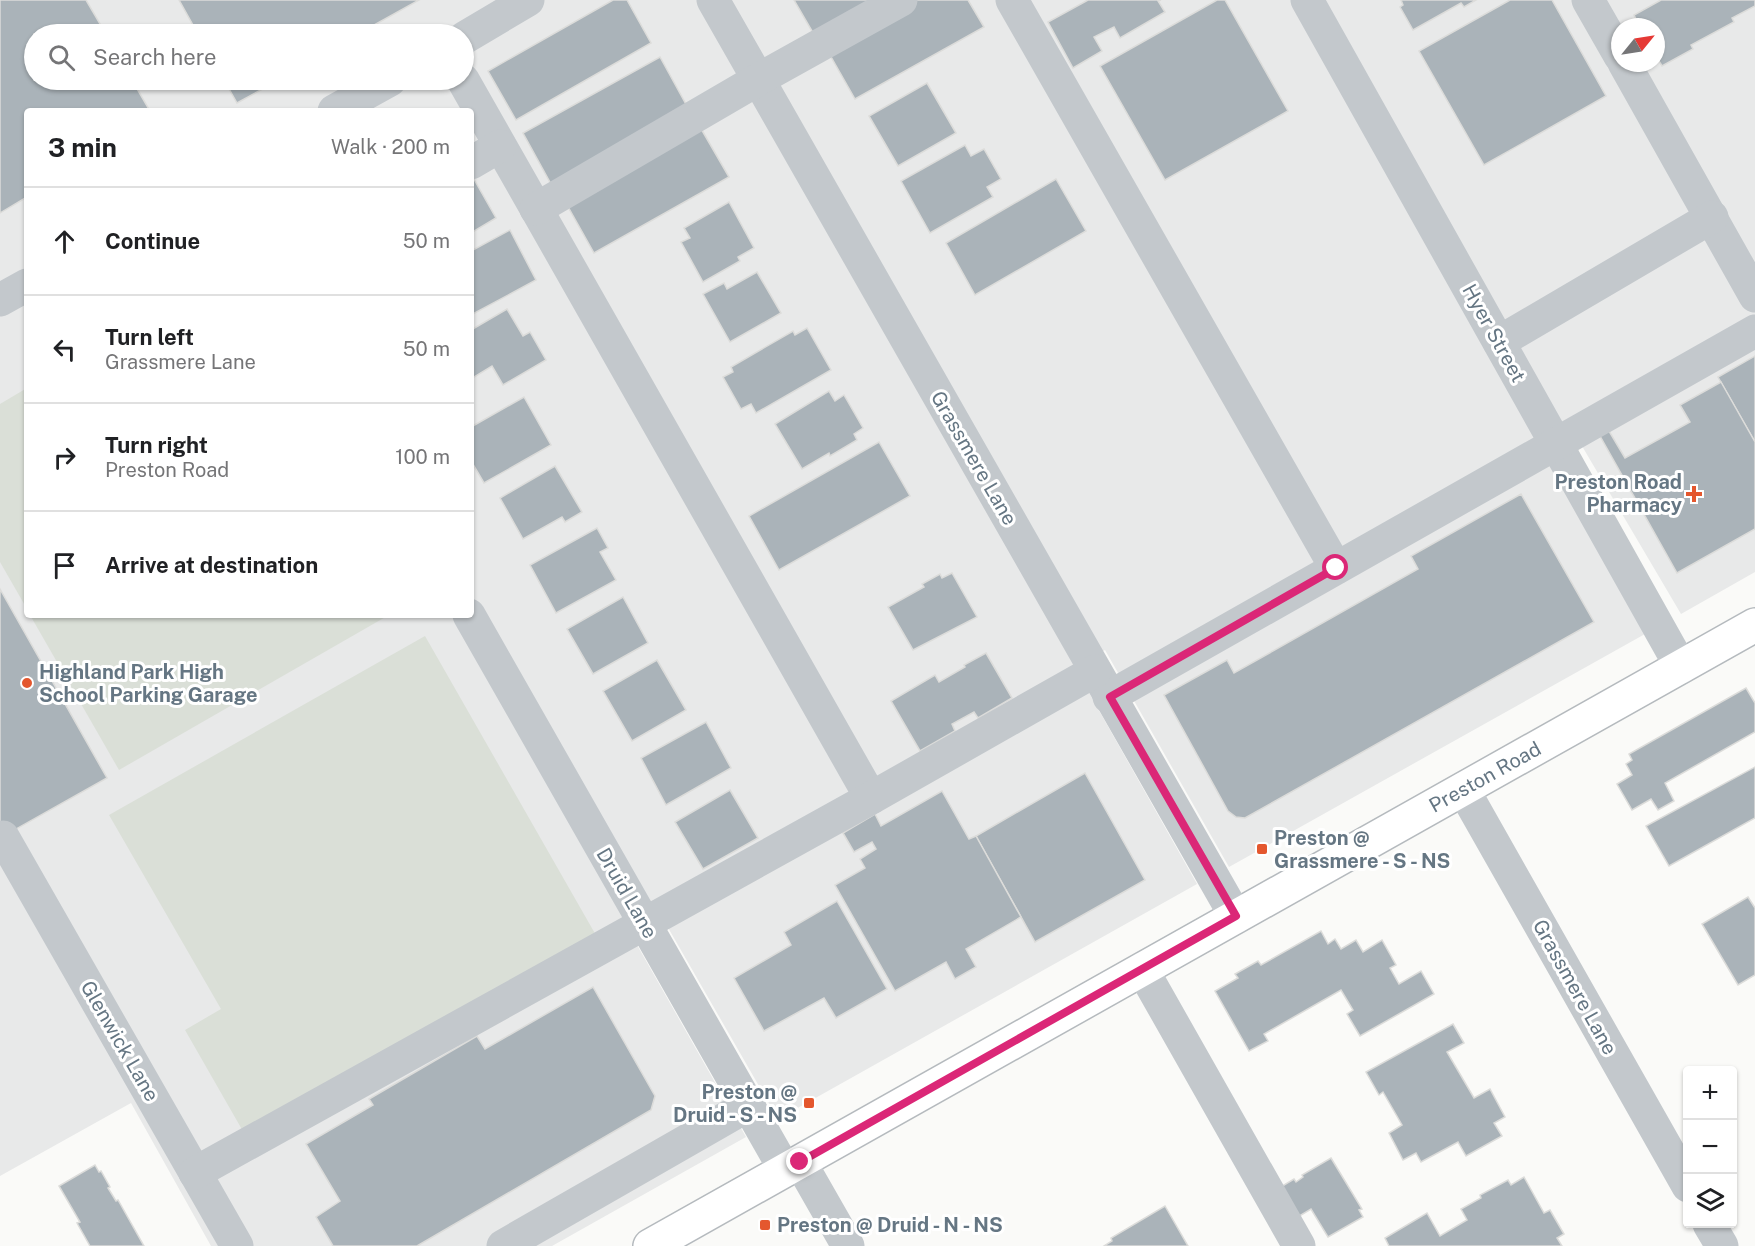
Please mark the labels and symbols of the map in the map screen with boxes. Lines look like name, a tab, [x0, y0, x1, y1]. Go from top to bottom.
north arrow	[1611, 18, 1665, 72]
street label: Hyer Street	[1457, 280, 1531, 386]
street label: Grassmere Lane	[926, 387, 1022, 529]
place label: Preston Road Pharmacy	[1554, 470, 1682, 517]
marker: Preston Road Pharmacy	[1687, 487, 1701, 501]
route start	[1322, 554, 1348, 580]
place label: Highland Park High School Parking Garage	[39, 660, 258, 707]
marker: Highland Park High School Parking Garage	[20, 676, 34, 690]
street label: Preston Road	[1425, 736, 1545, 818]
place label: Preston @ Grassmere - S - NS	[1274, 826, 1450, 873]
marker: Preston @ Grassmere - S - NS	[1255, 842, 1269, 856]
street label: Druid Lane	[592, 844, 662, 942]
street label: Grassmere Lane	[1528, 915, 1622, 1059]
street label: Glenwick Lane	[76, 976, 164, 1106]
place label: Preston @ Druid - S - NS	[673, 1080, 797, 1127]
marker: Preston @ Druid - S - NS	[802, 1096, 816, 1110]
route end	[786, 1148, 812, 1174]
place label: Preston @ Druid - N - NS	[777, 1213, 1003, 1237]
marker: Preston @ Druid - N - NS	[758, 1218, 772, 1232]

